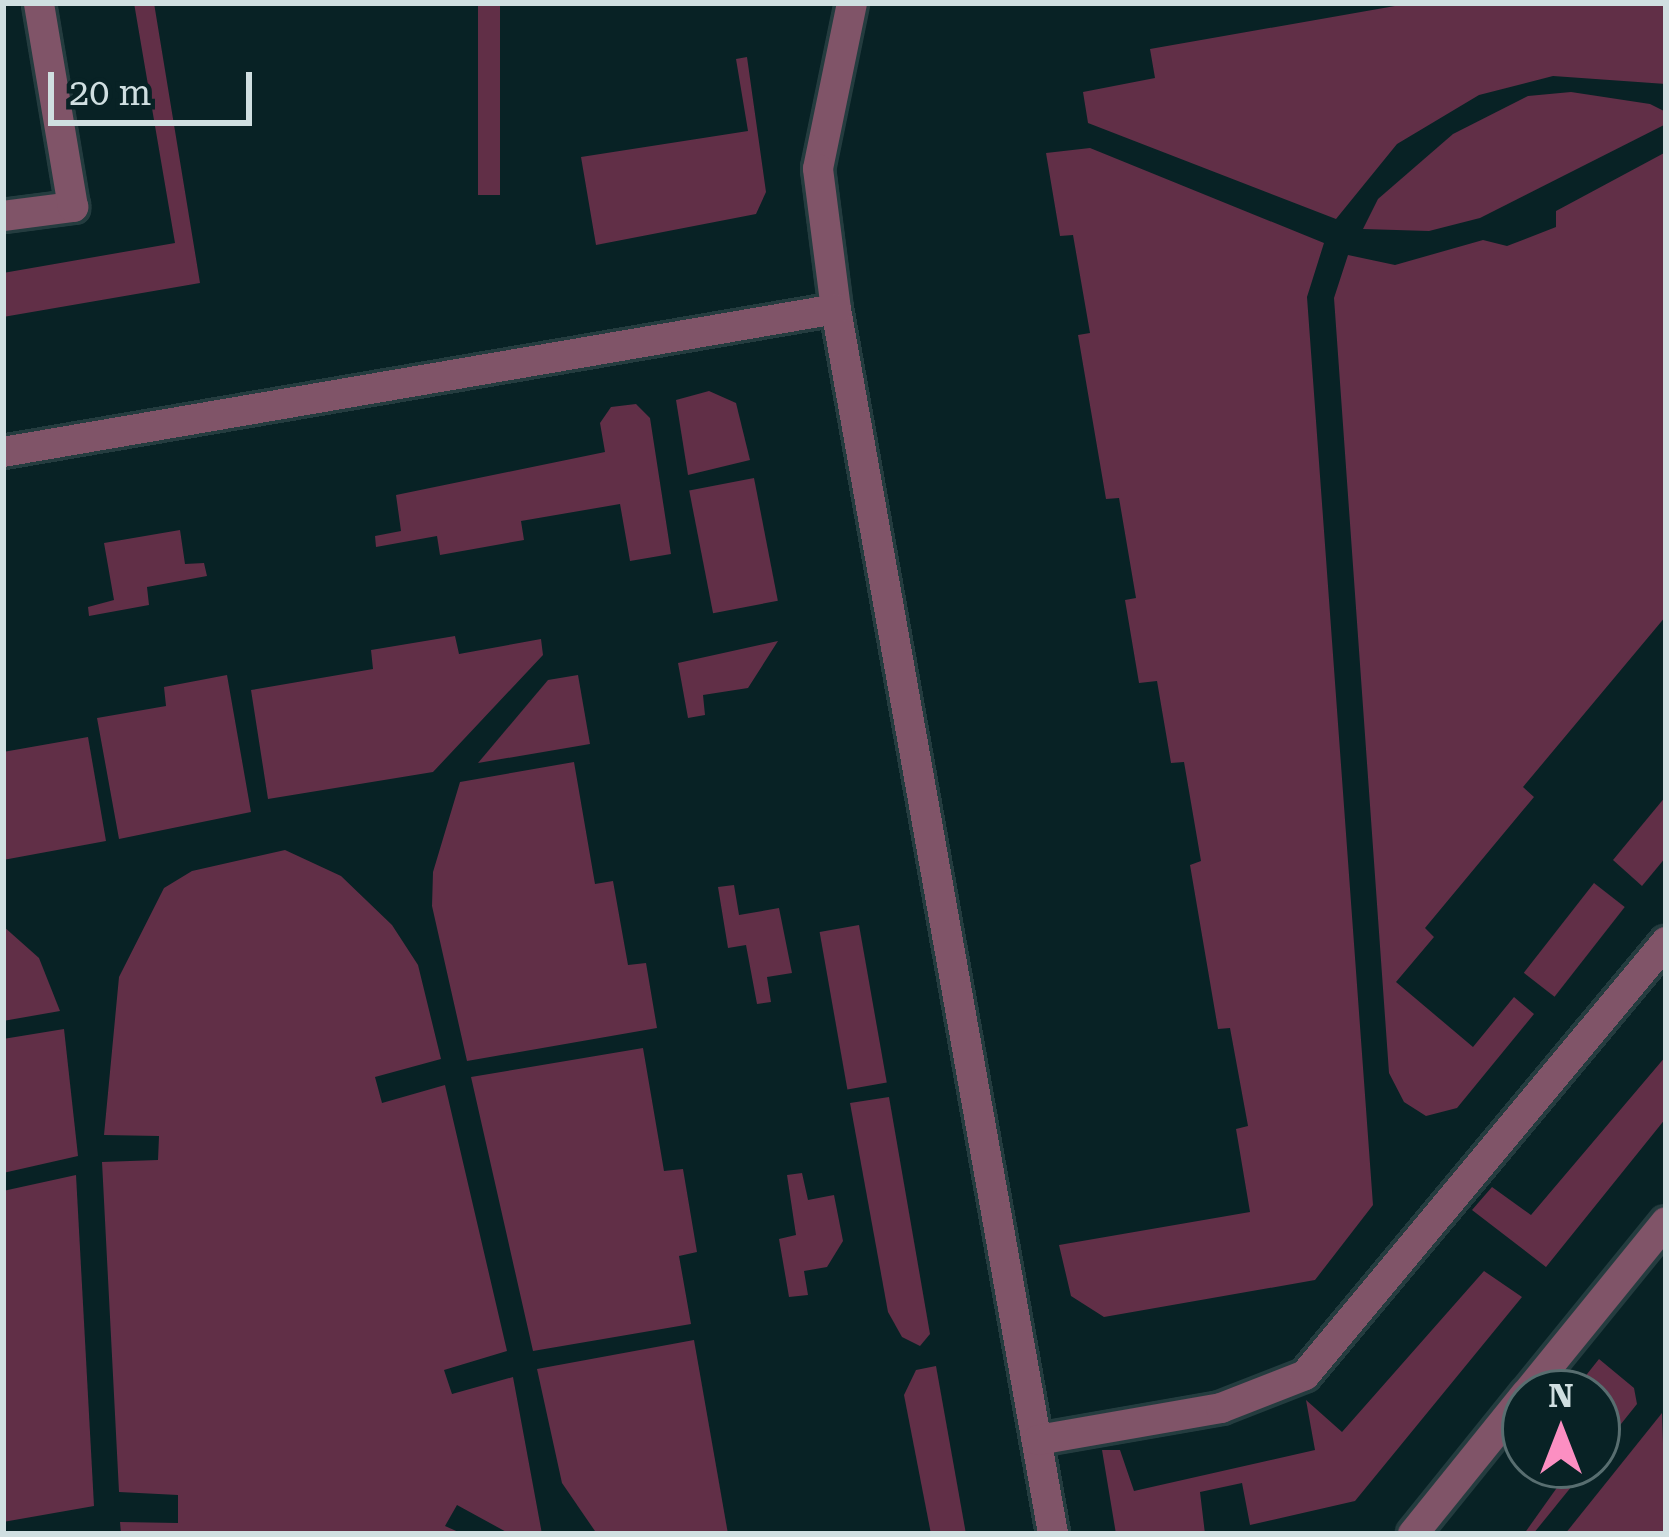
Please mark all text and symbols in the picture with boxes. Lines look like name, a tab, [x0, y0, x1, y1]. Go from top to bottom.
scale bar	[54, 48, 258, 122]
text: 20 m	[69, 72, 151, 114]
north arrow	[1501, 1369, 1621, 1489]
text: N	[1548, 1376, 1574, 1415]

